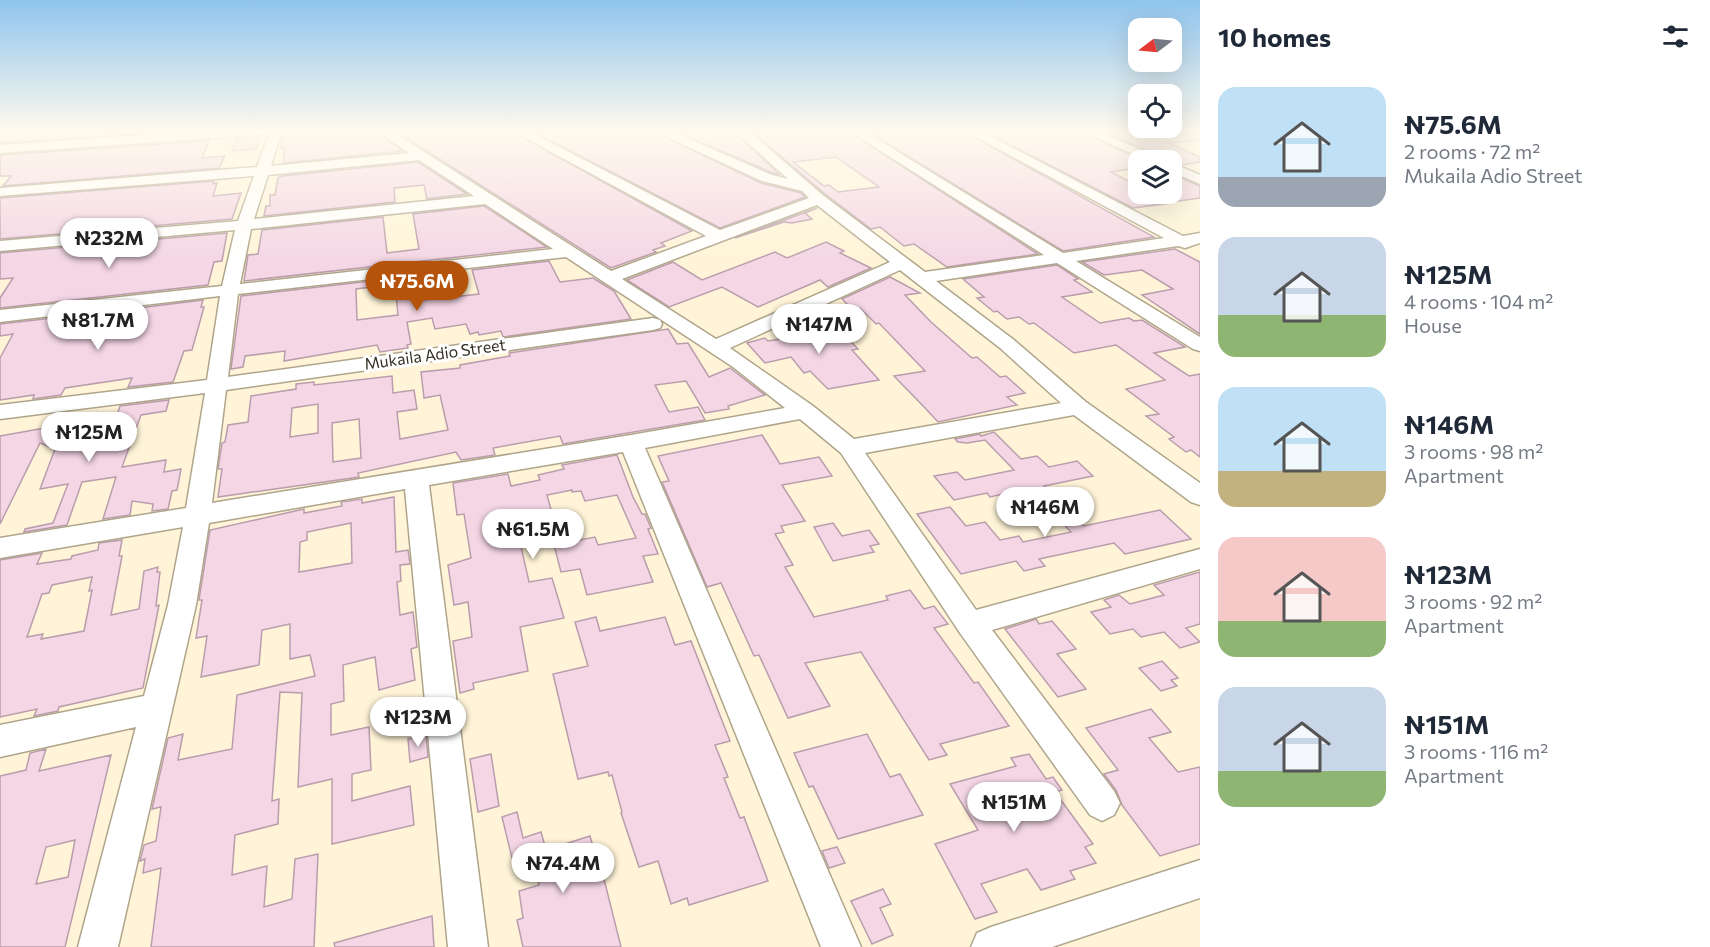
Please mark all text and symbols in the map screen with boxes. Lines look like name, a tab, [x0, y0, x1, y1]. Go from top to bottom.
north arrow	[1128, 18, 1182, 72]
map controls	[1128, 18, 1182, 204]
icon: filters	[1659, 20, 1692, 53]
text: 10 homes	[1218, 21, 1331, 52]
button: locate	[1128, 84, 1182, 138]
text: ₦75.6M	[1404, 108, 1502, 139]
icon: home	[1266, 111, 1338, 183]
text: 2 rooms · 72 m²	[1404, 139, 1540, 163]
button: layers	[1128, 150, 1182, 204]
text: Mukaila Adio Street	[1404, 163, 1582, 187]
pin: ₦232M	[67, 218, 151, 269]
text: ₦232M	[74, 225, 144, 249]
text: ₦125M	[1404, 258, 1492, 289]
pin: ₦75.6M	[368, 261, 466, 312]
icon: home	[1266, 261, 1338, 333]
text: ₦75.6M	[379, 268, 455, 292]
text: 4 rooms · 104 m²	[1404, 289, 1553, 313]
pin: ₦81.7M	[49, 300, 147, 351]
pin: ₦147M	[777, 304, 861, 355]
text: ₦81.7M	[61, 307, 135, 331]
text: ₦147M	[785, 311, 853, 335]
text: House	[1404, 313, 1462, 337]
street label: Mukaila Adio Street	[363, 334, 507, 373]
text: ₦146M	[1404, 408, 1494, 439]
icon: home	[1266, 411, 1338, 483]
pin: ₦125M	[47, 412, 131, 463]
text: ₦125M	[55, 419, 123, 443]
text: 3 rooms · 98 m²	[1404, 439, 1543, 463]
text: Apartment	[1404, 463, 1504, 487]
pin: ₦146M	[1003, 487, 1087, 538]
text: ₦146M	[1010, 494, 1080, 518]
pin: ₦61.5M	[484, 509, 582, 560]
text: ₦61.5M	[496, 516, 570, 540]
text: ₦123M	[1404, 558, 1492, 589]
icon: home	[1266, 561, 1338, 633]
text: 3 rooms · 92 m²	[1404, 589, 1542, 613]
text: Apartment	[1404, 613, 1504, 637]
pin: ₦123M	[376, 697, 460, 748]
text: ₦123M	[384, 704, 452, 728]
text: ₦151M	[1404, 708, 1489, 739]
icon: home	[1266, 711, 1338, 783]
text: 3 rooms · 116 m²	[1404, 739, 1548, 763]
text: Apartment	[1404, 763, 1504, 787]
pin: ₦151M	[972, 782, 1056, 833]
text: ₦151M	[981, 789, 1047, 813]
pin: ₦74.4M	[514, 843, 612, 894]
text: ₦74.4M	[526, 850, 600, 874]

